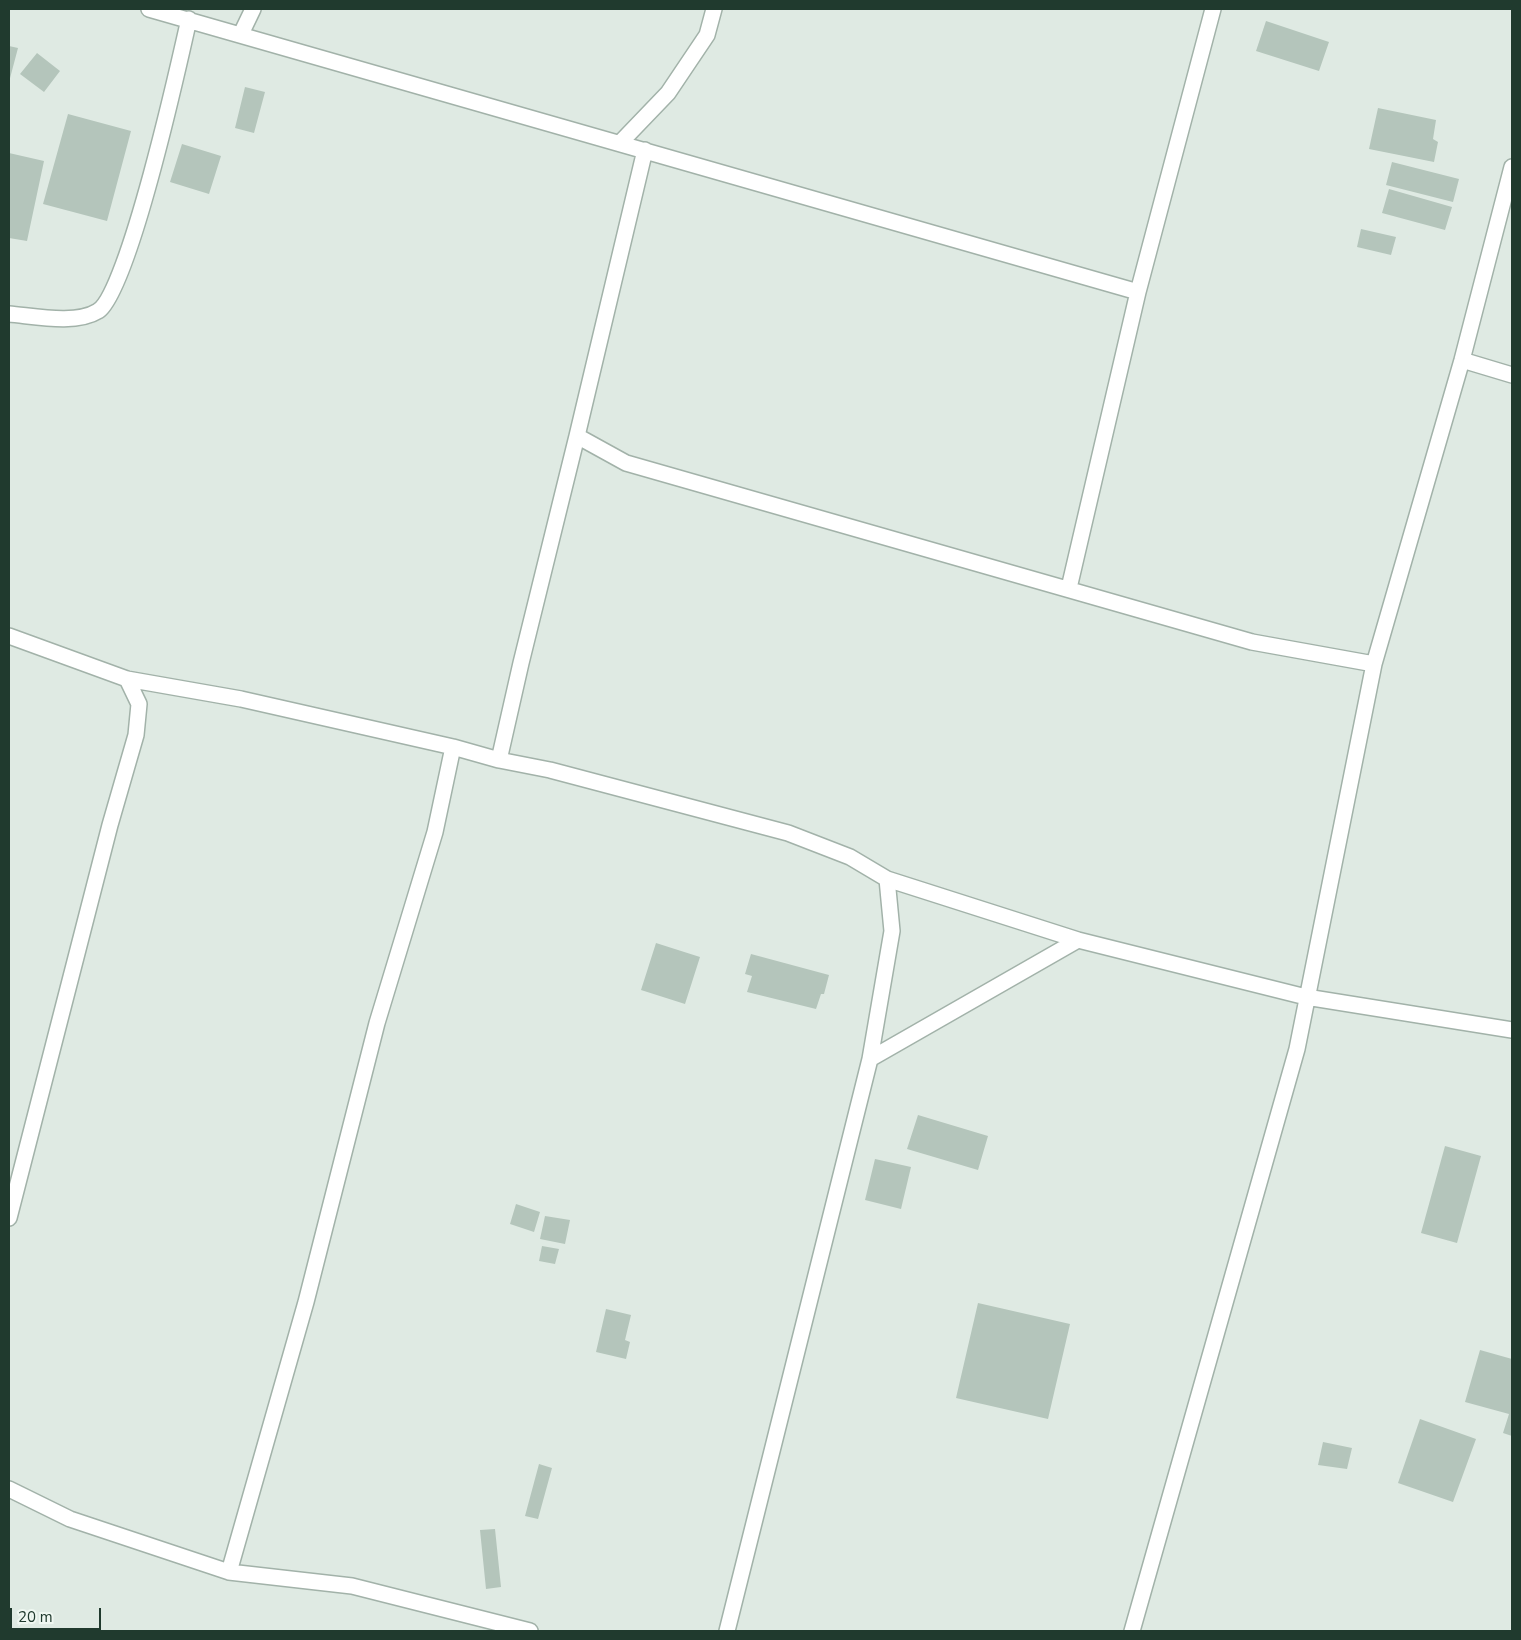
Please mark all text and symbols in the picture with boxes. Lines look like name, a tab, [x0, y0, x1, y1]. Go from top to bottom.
scale bar	[12, 1598, 104, 1630]
text: 20 m	[18, 1607, 53, 1627]

